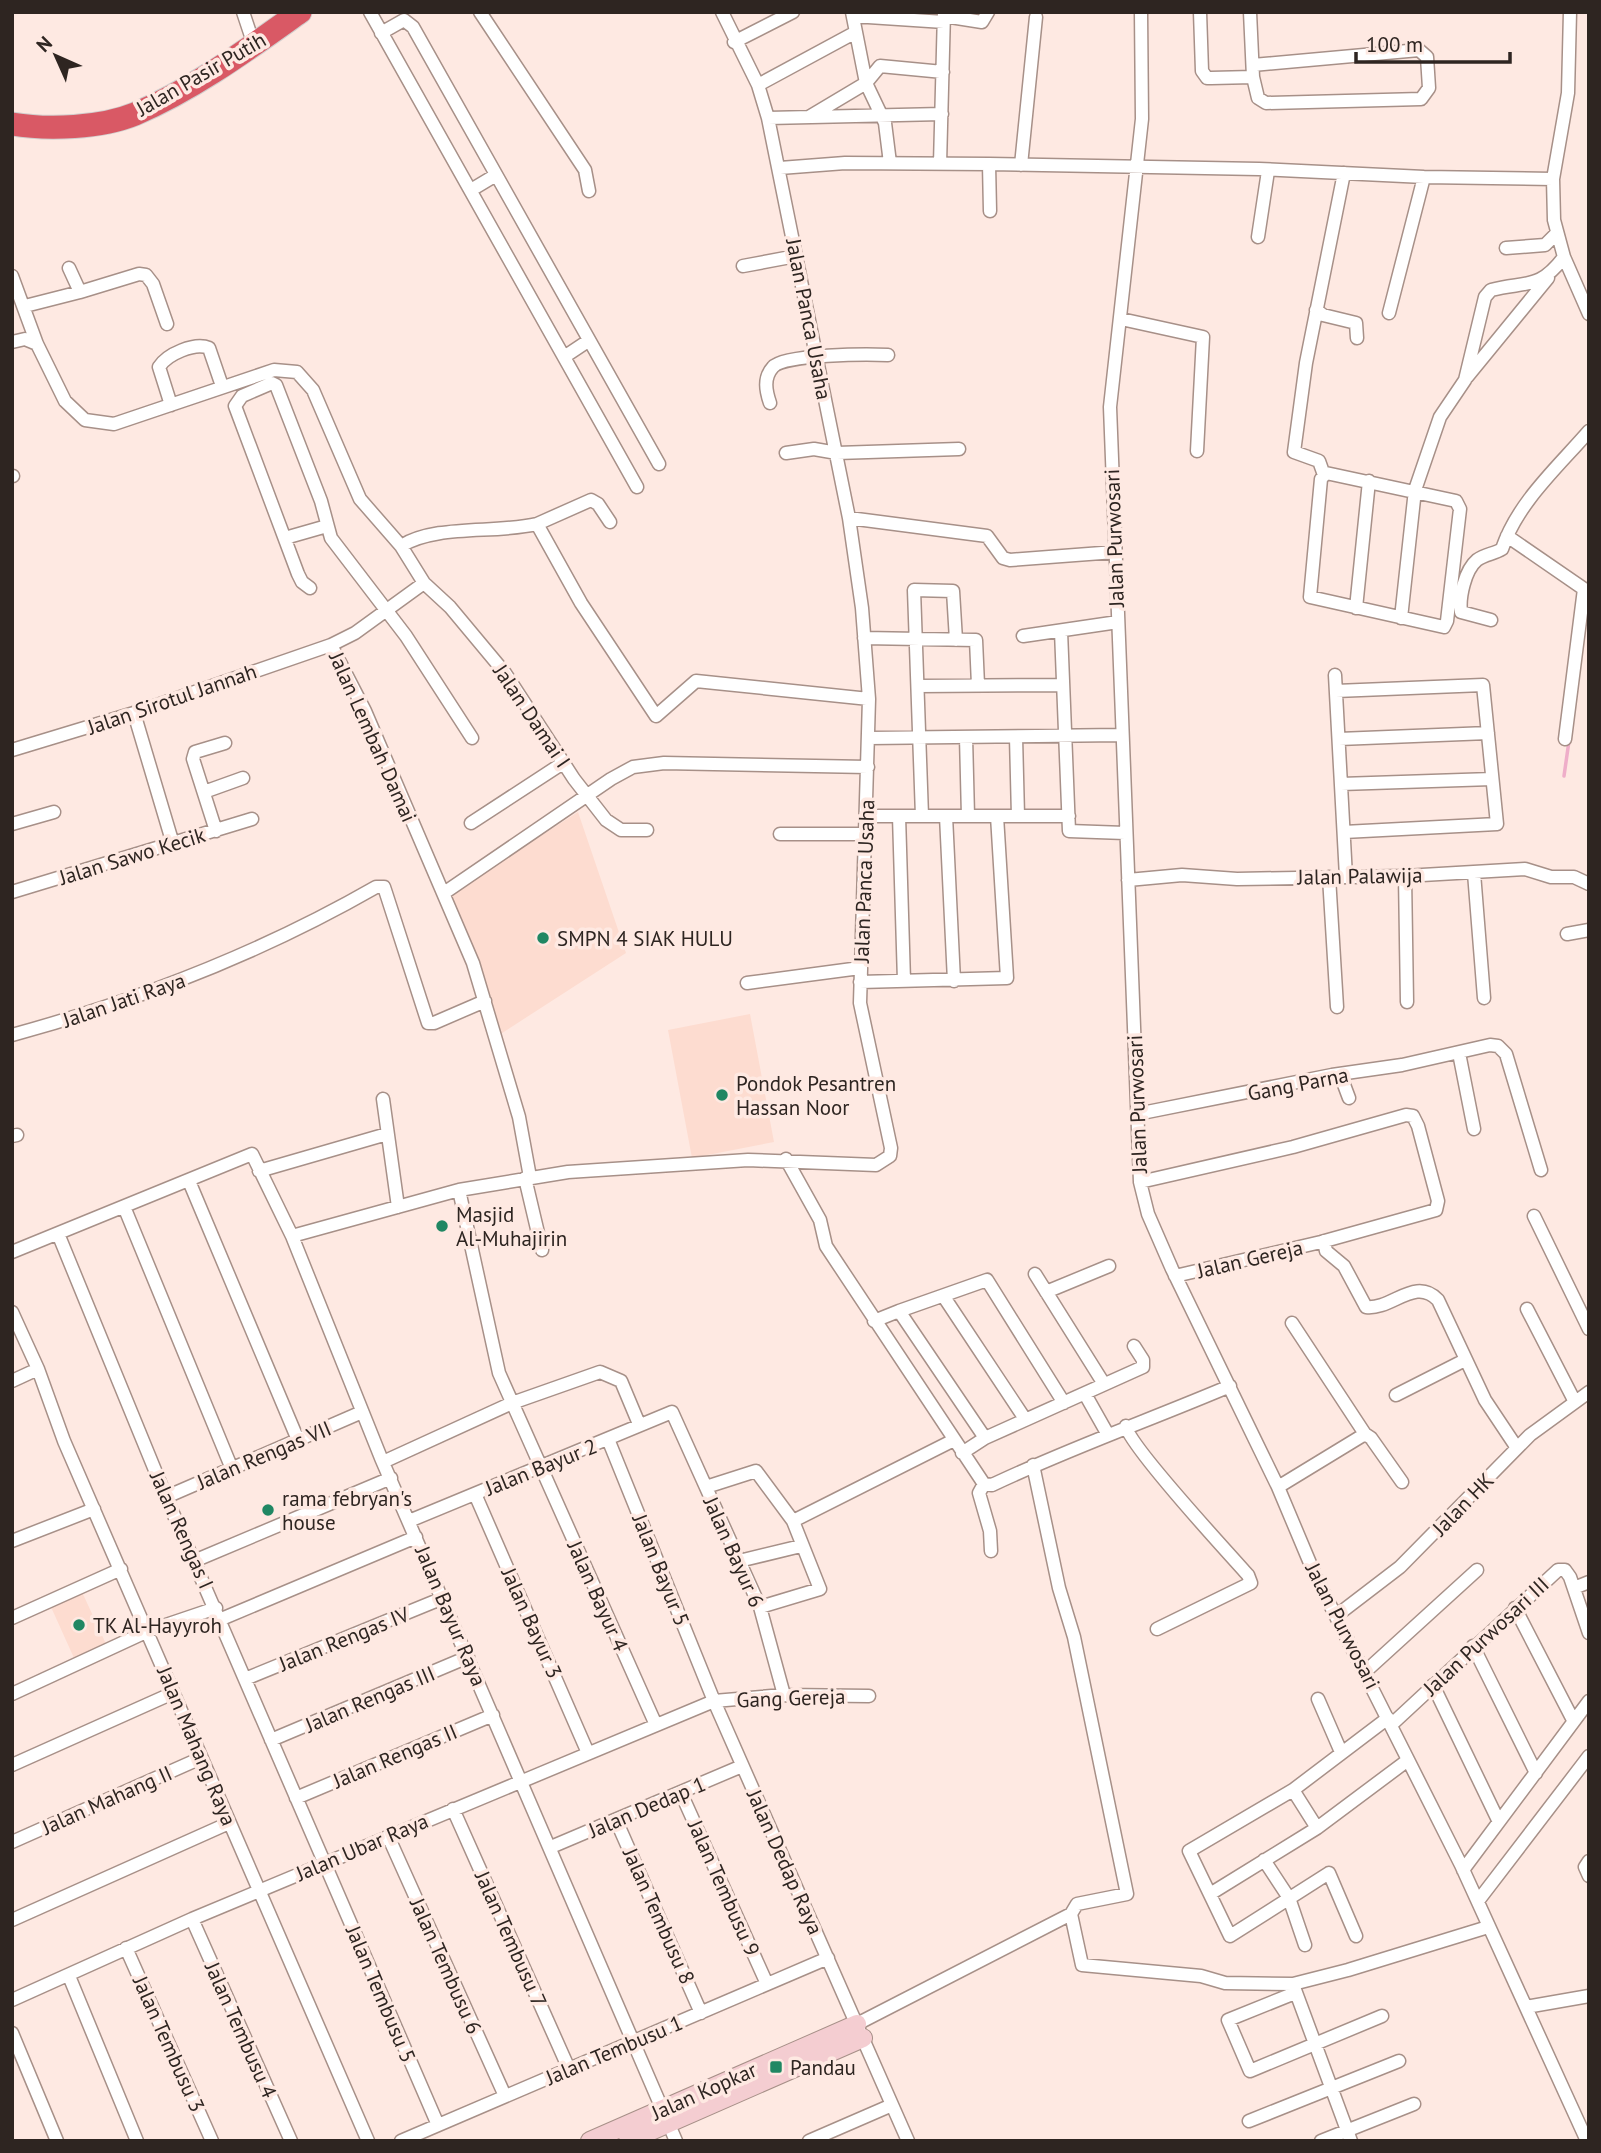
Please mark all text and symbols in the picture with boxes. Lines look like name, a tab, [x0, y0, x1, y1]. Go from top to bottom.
north arrow	[21, 21, 91, 91]
scale bar	[1356, 21, 1510, 65]
street label: Jalan Pasir Putih	[130, 26, 271, 123]
text: N	[31, 31, 57, 57]
text: 100 m	[1366, 31, 1423, 58]
street label: Jalan Panca Usaha	[780, 235, 838, 402]
street label: Jalan Purwosari	[1098, 469, 1130, 608]
street label: Jalan Lembah Damai	[323, 647, 423, 826]
street label: Jalan Sirotul Jannah	[83, 657, 260, 741]
street label: Jalan Damai I	[487, 658, 577, 773]
street label: Jalan Panca Usaha	[848, 799, 880, 964]
street label: Jalan Sawo Kecik	[55, 821, 208, 891]
street label: Jalan Palawija	[1296, 861, 1423, 891]
place label: SMPN 4 SIAK HULU	[557, 925, 733, 952]
marker: SMPN 4 SIAK HULU	[535, 930, 551, 946]
street label: Jalan Jati Raya	[58, 966, 189, 1034]
street label: Jalan Purwosari	[1121, 1035, 1153, 1174]
street label: Gang Parna	[1245, 1061, 1351, 1107]
place label: Pondok Pesantren Hassan Noor	[736, 1070, 896, 1121]
marker: Pondok Pesantren Hassan Noor	[714, 1087, 730, 1103]
place label: Masjid Al-Muhajirin	[456, 1201, 567, 1252]
marker: Masjid Al-Muhajirin	[434, 1218, 450, 1234]
street label: Jalan Gereja	[1194, 1234, 1305, 1284]
street label: Jalan Rengas VII	[192, 1415, 335, 1496]
street label: Jalan Bayur 2	[480, 1432, 601, 1502]
street label: Jalan Rengas I	[144, 1466, 220, 1593]
street label: Jalan HK	[1426, 1467, 1500, 1542]
place label: rama febryan's house	[282, 1485, 412, 1536]
street label: Jalan Bayur 6	[697, 1492, 770, 1611]
marker: rama febryan's house	[260, 1502, 276, 1518]
street label: Jalan Bayur 5	[626, 1509, 696, 1630]
street label: Jalan Bayur 4	[561, 1536, 634, 1655]
street label: Jalan Bayur Raya	[409, 1541, 493, 1690]
street label: Jalan Purwosari	[1299, 1557, 1386, 1694]
street label: Jalan Bayur 3	[495, 1563, 568, 1682]
street label: Jalan Purwosari III	[1417, 1571, 1554, 1702]
street label: Jalan Rengas IV	[274, 1601, 413, 1678]
place label: TK Al-Hayyroh	[93, 1612, 222, 1639]
marker: TK Al-Hayyroh	[71, 1617, 87, 1633]
street label: Jalan Rengas III	[300, 1660, 439, 1739]
street label: Jalan Mahang Raya	[151, 1661, 243, 1830]
street label: Gang Gereja	[736, 1683, 846, 1713]
street label: Jalan Rengas II	[328, 1718, 461, 1795]
street label: Jalan Mahang II	[37, 1759, 176, 1841]
street label: Jalan Dedap 1	[583, 1770, 710, 1844]
street label: Jalan Dedap Raya	[741, 1784, 829, 1939]
street label: Jalan Ubar Raya	[291, 1807, 432, 1887]
street label: Jalan Tembusu 9	[682, 1815, 766, 1960]
street label: Jalan Tembusu 8	[617, 1843, 701, 1988]
street label: Jalan Tembusu 7	[469, 1866, 553, 2011]
street label: Jalan Tembusu 6	[404, 1893, 488, 2038]
street label: Jalan Tembusu 5	[340, 1921, 422, 2067]
street label: Jalan Tembusu 4	[199, 1957, 283, 2102]
street label: Jalan Tembusu 3	[127, 1971, 211, 2116]
street label: Jalan Tembusu 1	[541, 2009, 687, 2091]
place label: Pandau	[790, 2054, 856, 2081]
street label: Jalan Kopkar	[646, 2056, 761, 2127]
marker: Pandau	[768, 2059, 784, 2075]

